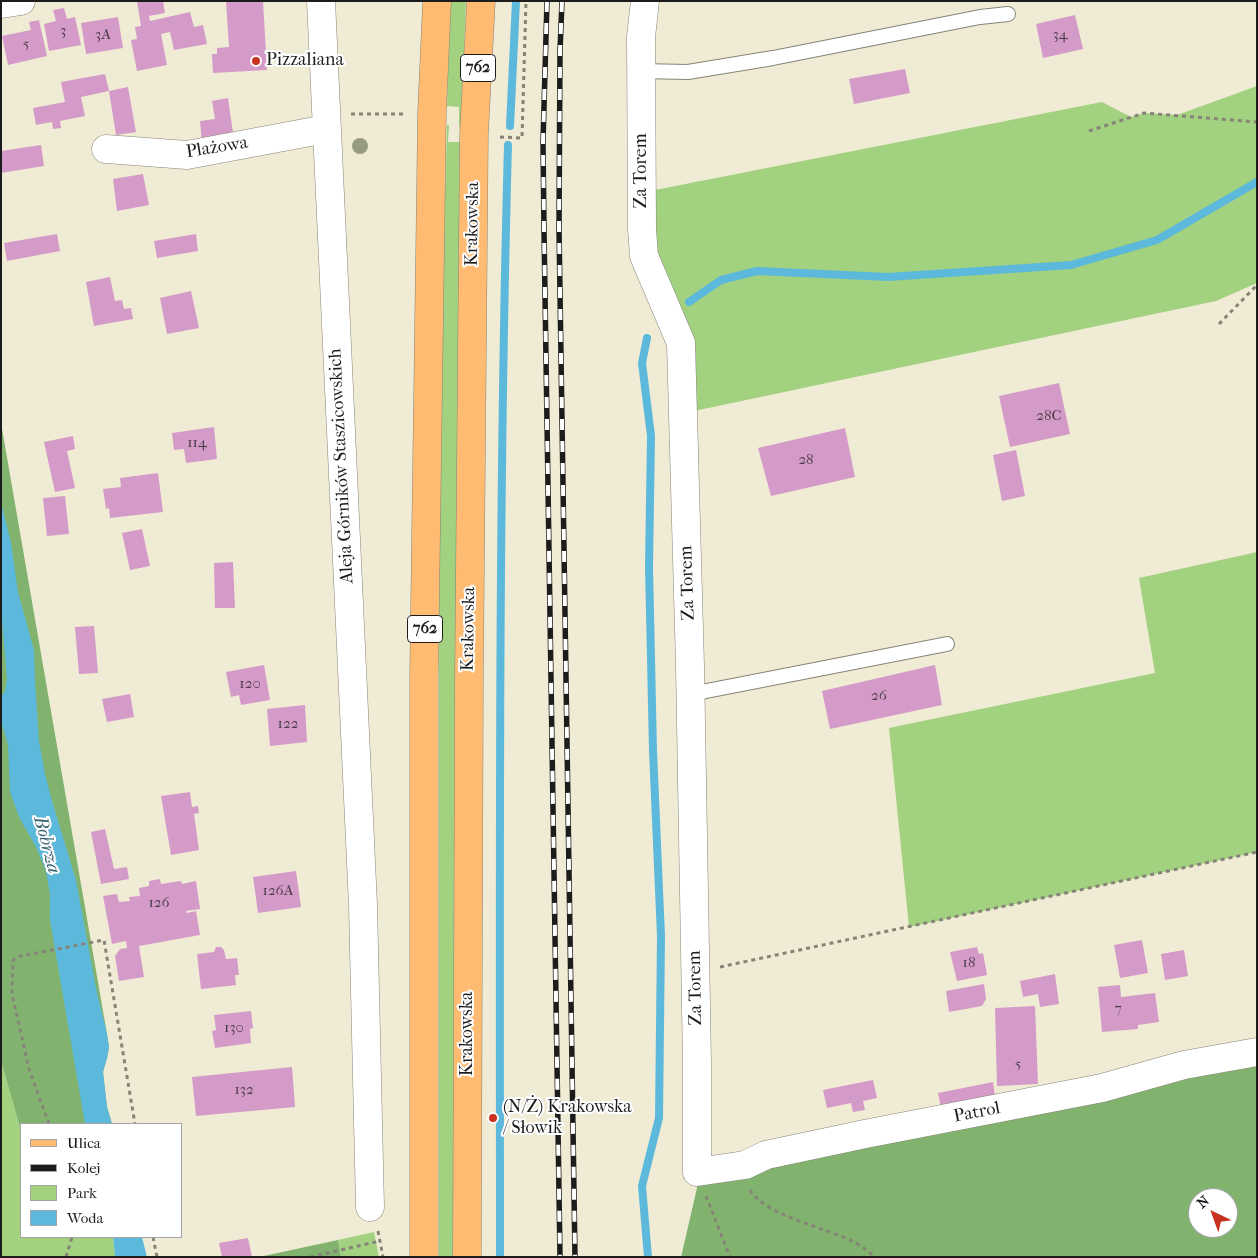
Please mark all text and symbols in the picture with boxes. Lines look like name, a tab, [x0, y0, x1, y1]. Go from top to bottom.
house number: 3	[60, 22, 66, 40]
house number: 3A	[95, 26, 111, 44]
house number: 34	[1052, 26, 1068, 44]
house number: 5	[23, 35, 29, 53]
place label: Pizzaliana	[266, 50, 344, 72]
road number: 762	[460, 54, 496, 82]
marker: Pizzaliana	[250, 55, 262, 67]
street label: Plażowa	[184, 132, 250, 164]
street label: Za Torem	[631, 133, 653, 209]
street label: Krakowska	[461, 182, 485, 266]
street label: Aleja Górników Staszicowskich	[325, 348, 359, 584]
house number: 28C	[1036, 407, 1062, 425]
house number: 114	[187, 434, 207, 452]
house number: 28	[798, 451, 814, 469]
street label: Za Torem	[676, 545, 700, 621]
street label: Krakowska	[457, 587, 481, 671]
road number: 762	[408, 616, 442, 642]
house number: 120	[239, 675, 261, 693]
house number: 26	[871, 687, 887, 705]
house number: 122	[278, 715, 298, 733]
water label: Bobrza	[27, 814, 65, 876]
house number: 126A	[263, 882, 293, 900]
house number: 126	[148, 894, 170, 912]
street label: Za Torem	[685, 950, 707, 1026]
house number: 18	[963, 954, 975, 972]
street label: Krakowska	[457, 992, 479, 1076]
house number: 7	[1114, 1000, 1122, 1018]
house number: 130	[224, 1019, 244, 1037]
house number: 5	[1015, 1055, 1021, 1073]
house number: 132	[234, 1081, 254, 1099]
place label: (N/Ż) Krakowska / Słowik	[503, 1097, 632, 1140]
street label: Patrol	[952, 1098, 1002, 1128]
marker: (N/Ż) Krakowska / Słowik	[487, 1112, 499, 1124]
legend	[20, 1123, 182, 1238]
text: Ulica	[67, 1134, 101, 1152]
text: Kolej	[67, 1159, 100, 1177]
text: Park	[67, 1184, 97, 1202]
north arrow	[1188, 1188, 1238, 1238]
text: N	[1194, 1192, 1213, 1212]
text: Woda	[67, 1209, 103, 1227]

